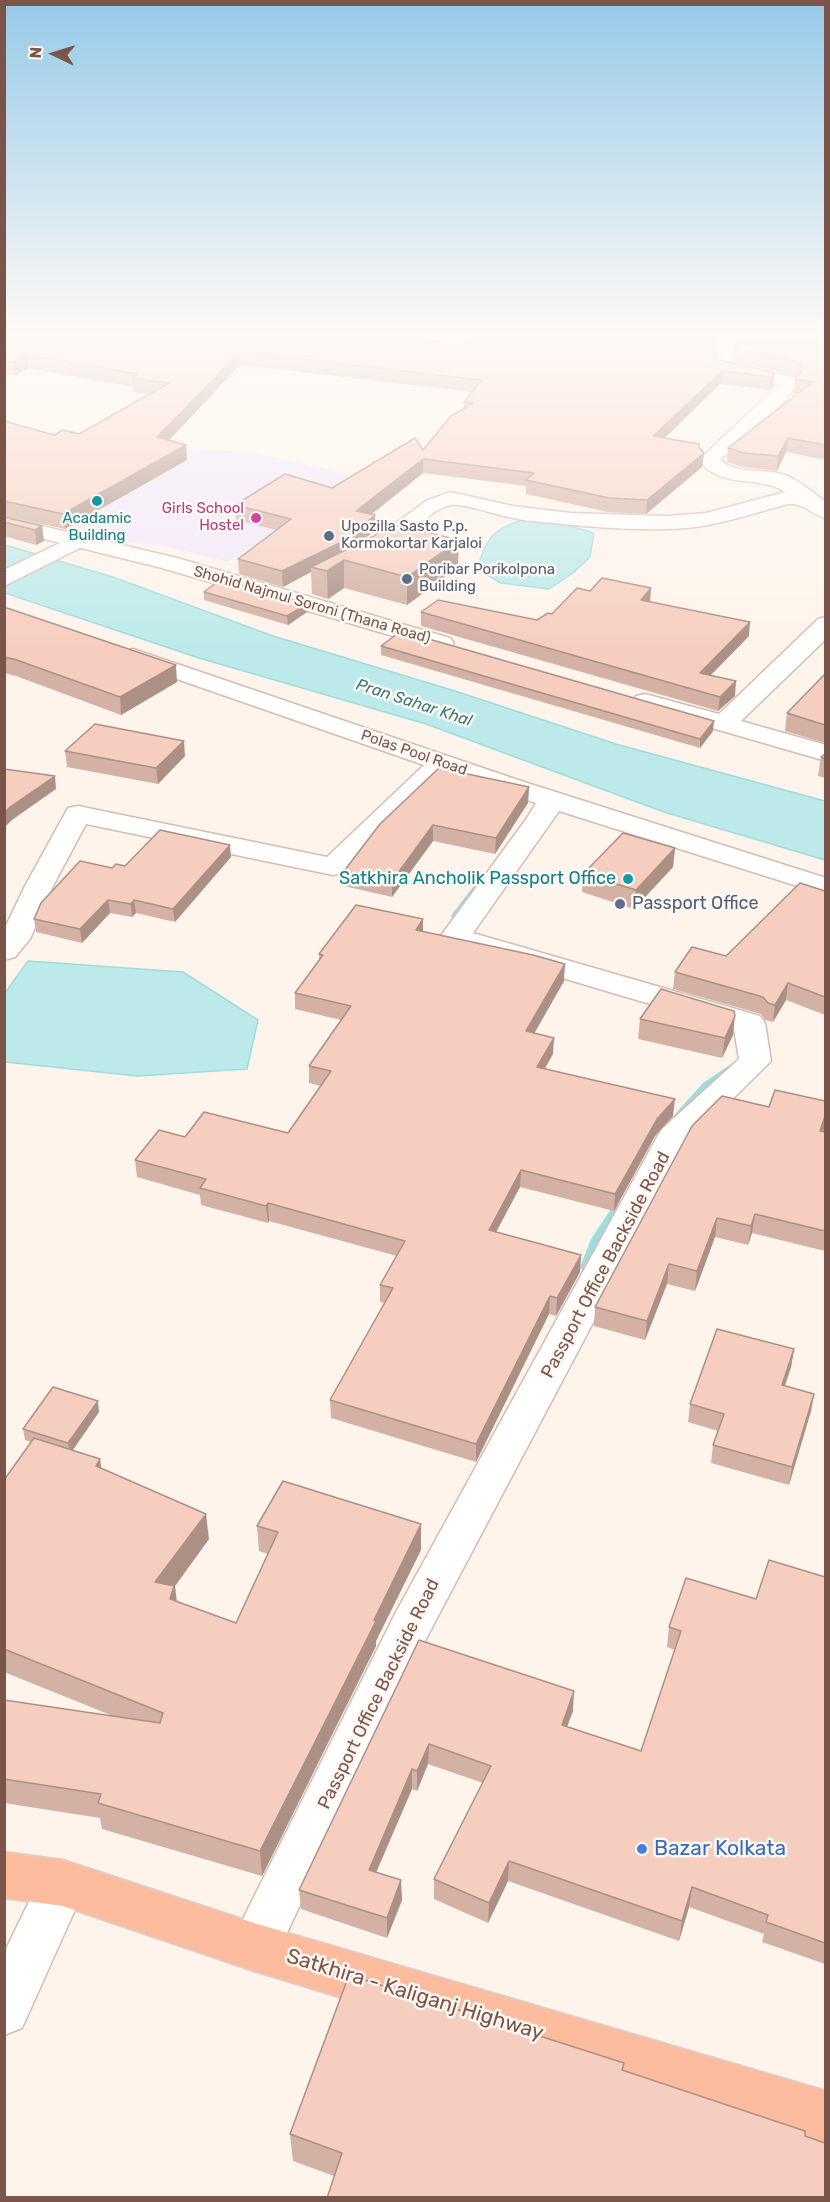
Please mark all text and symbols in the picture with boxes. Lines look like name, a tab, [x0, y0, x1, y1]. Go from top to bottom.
north arrow	[24, 24, 84, 84]
text: N	[26, 46, 45, 59]
marker: Acadamic Building	[90, 494, 104, 508]
place label: Girls School Hostel	[162, 500, 244, 535]
place label: Acadamic Building	[63, 510, 131, 545]
marker: Girls School Hostel	[249, 511, 263, 525]
place label: Upozilla Sasto P.p. Kormokortar Karjaloi	[341, 518, 482, 553]
marker: Upozilla Sasto P.p. Kormokortar Karjaloi	[322, 529, 336, 543]
place label: Poribar Porikolpona Building	[419, 561, 555, 596]
street label: Shohid Najmul Soroni (Thana Road)	[191, 562, 433, 648]
marker: Poribar Porikolpona Building	[400, 572, 414, 586]
water label: Pran Sahar Khal	[354, 675, 474, 731]
street label: Polas Pool Road	[359, 726, 469, 780]
place label: Satkhira Ancholik Passport Office	[339, 868, 616, 890]
marker: Satkhira Ancholik Passport Office	[621, 872, 635, 886]
place label: Passport Office	[632, 893, 759, 915]
marker: Passport Office	[613, 897, 627, 911]
street label: Passport Office Backside Road	[537, 1148, 675, 1382]
street label: Passport Office Backside Road	[314, 1575, 444, 1813]
place label: Bazar Kolkata	[654, 1836, 786, 1862]
marker: Bazar Kolkata	[635, 1842, 649, 1856]
street label: Satkhira - Kaliganj Highway	[283, 1944, 547, 2046]

